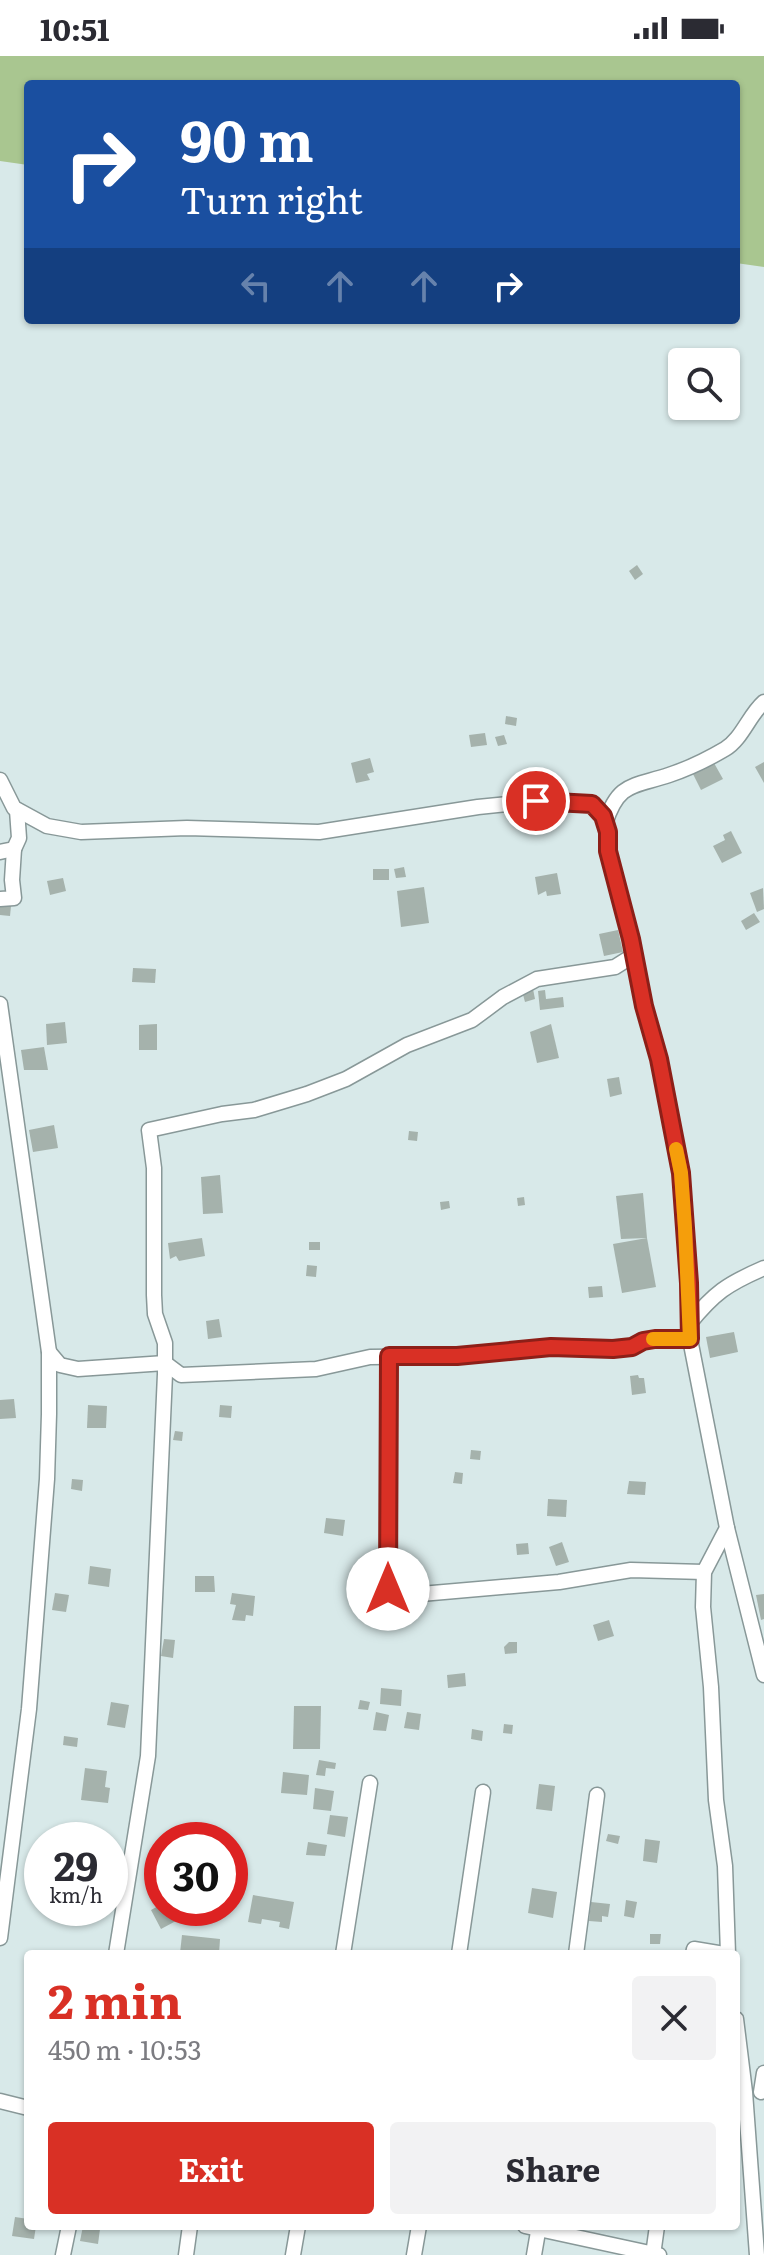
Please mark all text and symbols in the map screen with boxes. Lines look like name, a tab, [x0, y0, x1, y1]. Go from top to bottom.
text: 10:51	[40, 6, 110, 50]
text: 90 m	[180, 96, 314, 179]
icon: right	[48, 112, 152, 216]
text: Turn right	[180, 172, 363, 225]
icon: left	[234, 264, 278, 308]
icon: ahead	[318, 264, 362, 308]
icon: ahead	[402, 264, 446, 308]
icon: right	[486, 264, 530, 308]
map controls	[668, 348, 740, 420]
button: search	[668, 348, 740, 420]
pin	[502, 767, 570, 835]
icon: arrive	[514, 779, 558, 823]
position arrow	[346, 1547, 430, 1631]
speed limit sign: 30	[144, 1822, 248, 1926]
text: 29	[54, 1834, 98, 1893]
text: km/h	[49, 1879, 103, 1909]
text: 2 min	[48, 1963, 182, 2034]
button: close	[632, 1976, 716, 2060]
text: 450 m · 10:53	[48, 2029, 202, 2068]
button: Exit	[48, 2122, 374, 2214]
button: Share	[390, 2122, 716, 2214]

